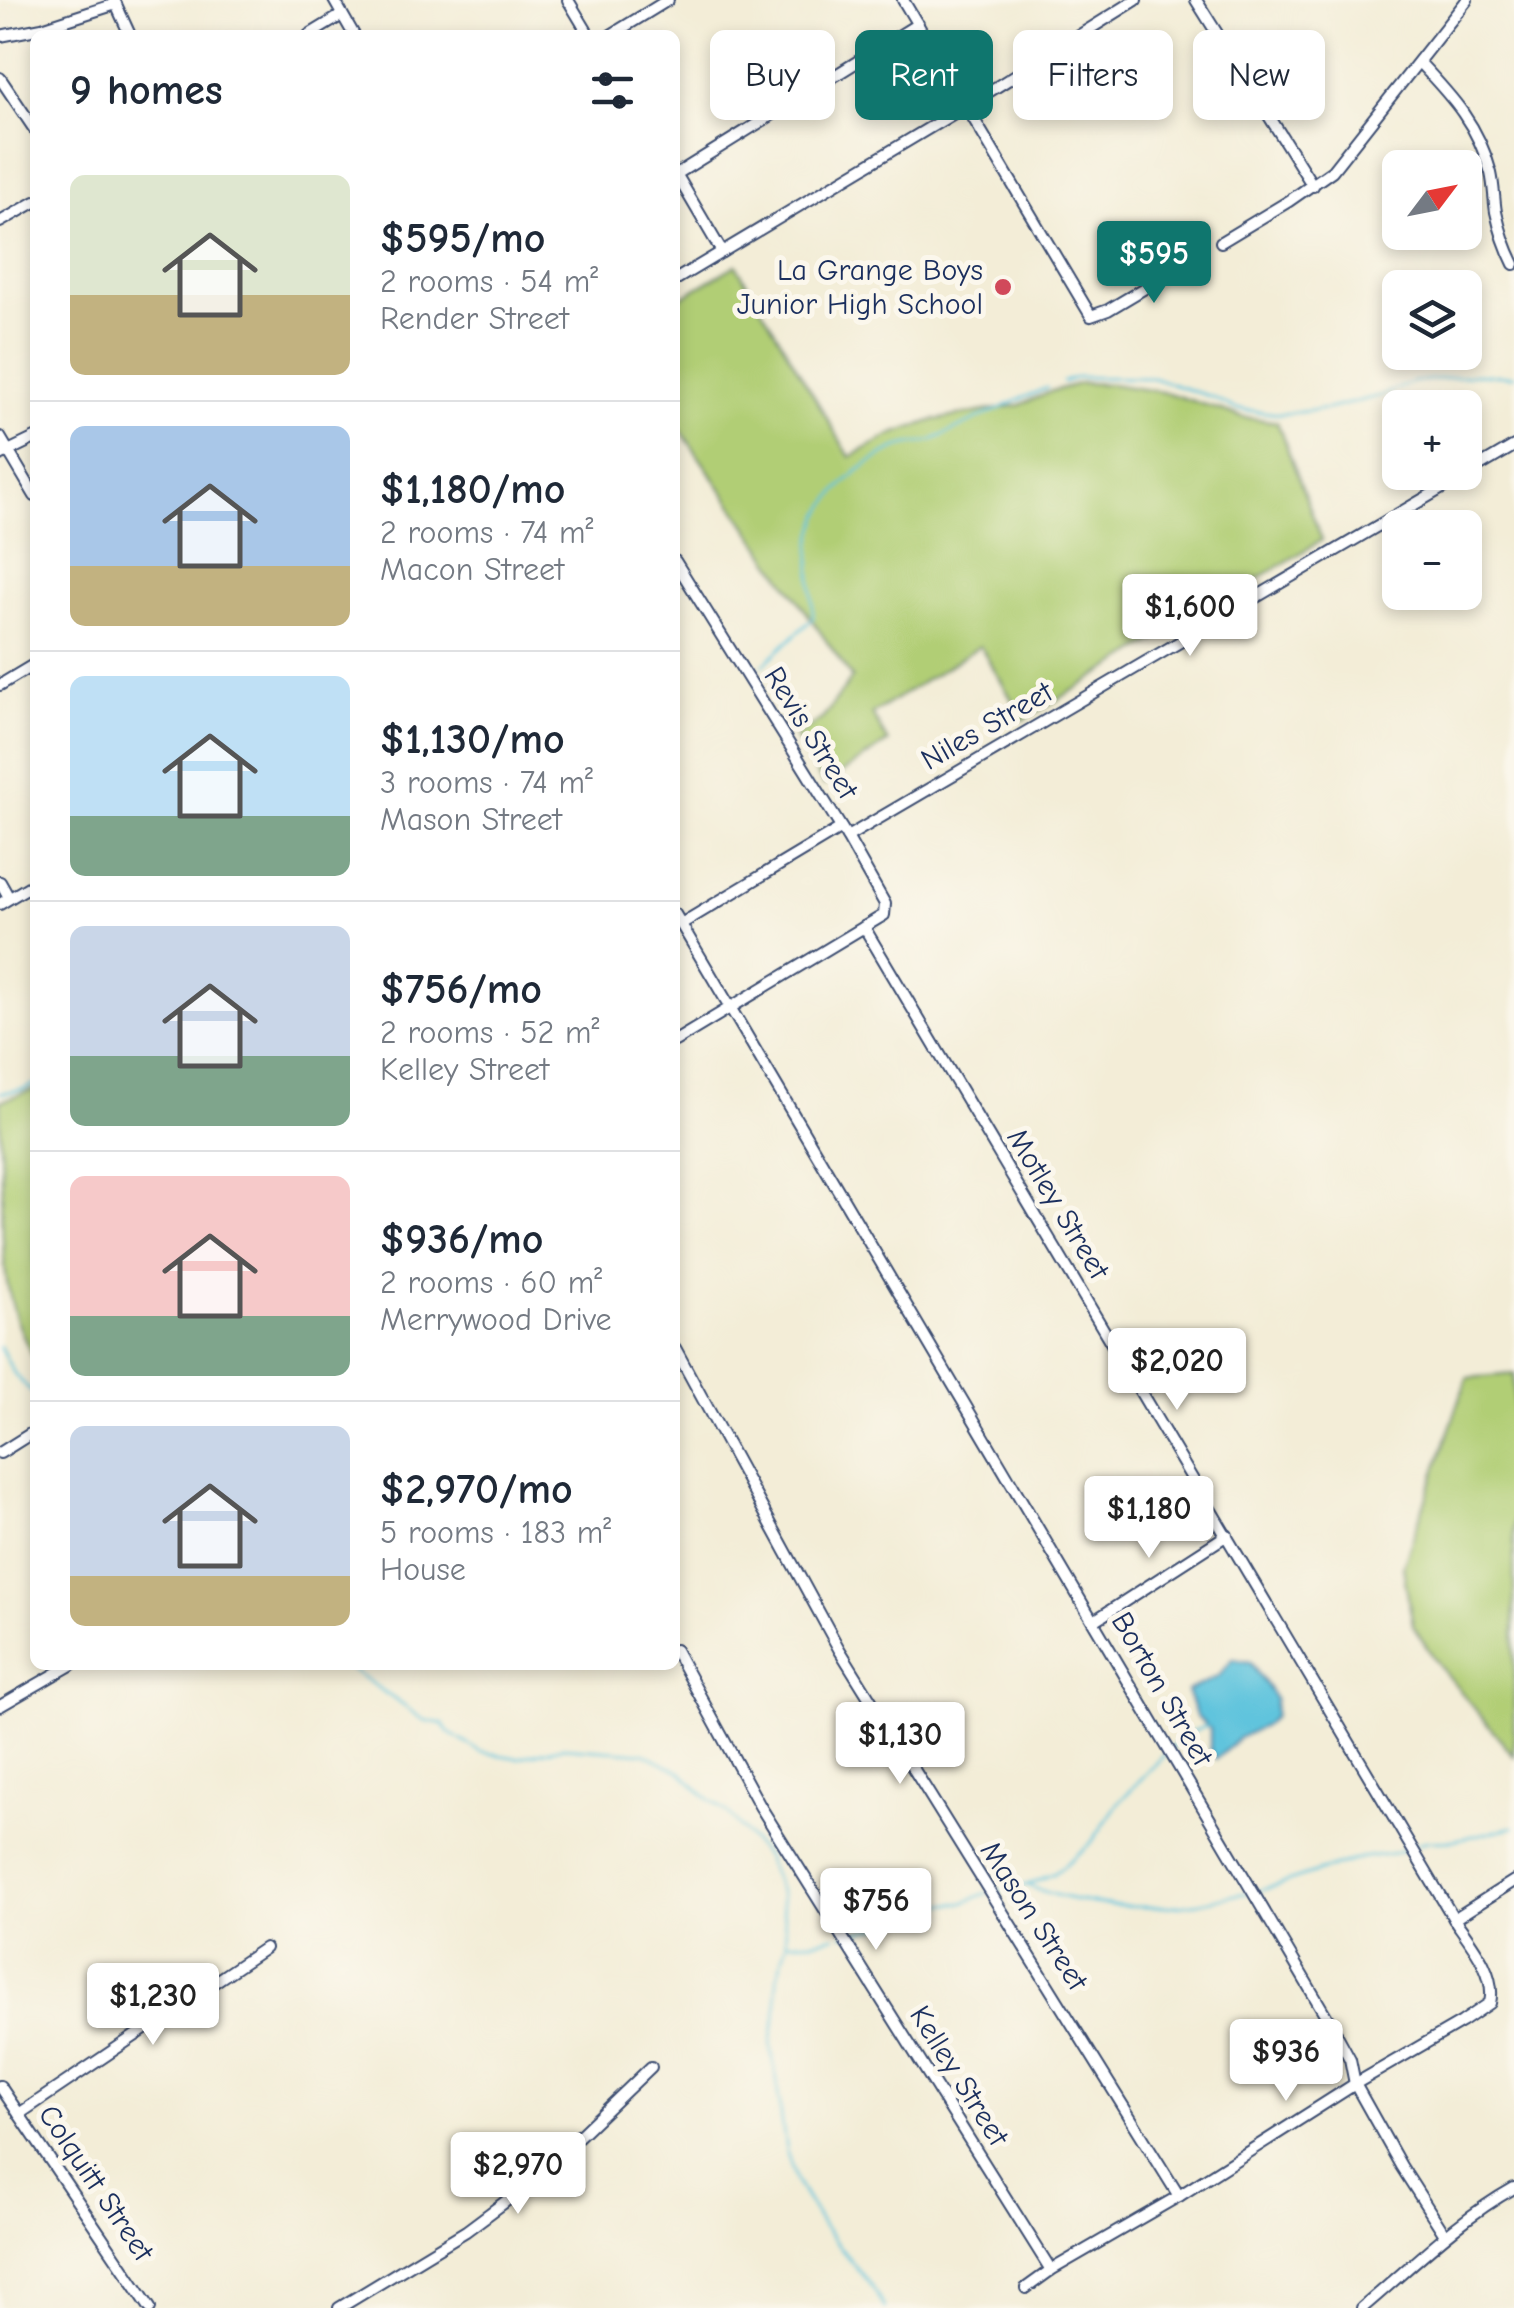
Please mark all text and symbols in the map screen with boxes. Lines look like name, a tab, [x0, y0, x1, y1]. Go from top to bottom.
chip: Buy	[710, 30, 835, 120]
chip: Rent	[855, 30, 993, 120]
chip: Filters	[1013, 30, 1173, 120]
chip: New	[1193, 30, 1325, 120]
icon: filters	[585, 63, 640, 118]
text: 9 homes	[70, 66, 223, 115]
north arrow	[1382, 150, 1482, 250]
map controls	[1382, 150, 1482, 610]
text: $595/mo	[380, 214, 545, 263]
icon: home	[150, 215, 270, 335]
pin: $595	[1095, 221, 1213, 306]
text: $595	[1119, 235, 1189, 272]
place label: La Grange Boys Junior High School	[737, 253, 983, 322]
text: 2 rooms · 54 m²	[380, 263, 598, 300]
button: layers	[1382, 270, 1482, 370]
marker: La Grange Boys Junior High School	[992, 276, 1014, 298]
text: Render Street	[380, 300, 569, 337]
button: +	[1382, 390, 1482, 490]
text: $1,180/mo	[380, 465, 565, 514]
icon: home	[150, 466, 270, 586]
button: −	[1382, 510, 1482, 610]
text: 2 rooms · 74 m²	[380, 514, 593, 551]
text: Macon Street	[380, 551, 564, 588]
pin: $1,600	[1109, 574, 1271, 659]
text: $1,600	[1144, 588, 1236, 625]
street label: Revis Street	[757, 660, 866, 807]
street label: Niles Street	[915, 674, 1060, 778]
text: $1,130/mo	[380, 715, 565, 764]
icon: home	[150, 716, 270, 836]
text: 3 rooms · 74 m²	[380, 764, 593, 801]
text: Mason Street	[380, 801, 562, 838]
text: $756/mo	[380, 965, 542, 1014]
icon: home	[150, 966, 270, 1086]
text: 2 rooms · 52 m²	[380, 1014, 599, 1051]
text: Kelley Street	[380, 1051, 549, 1088]
street label: Motley Street	[999, 1122, 1117, 1287]
text: $936/mo	[380, 1215, 543, 1264]
icon: home	[150, 1216, 270, 1336]
text: 2 rooms · 60 m²	[380, 1264, 602, 1301]
text: Merrywood Drive	[380, 1301, 612, 1338]
pin: $2,020	[1096, 1328, 1258, 1413]
text: $2,020	[1130, 1342, 1224, 1379]
text: $2,970/mo	[380, 1465, 573, 1514]
icon: home	[150, 1466, 270, 1586]
pin: $1,180	[1068, 1476, 1230, 1561]
text: $1,180	[1106, 1490, 1192, 1527]
text: 5 rooms · 183 m²	[380, 1514, 611, 1551]
text: House	[380, 1551, 466, 1588]
street label: Borton Street	[1104, 1606, 1221, 1773]
pin: $1,130	[819, 1702, 981, 1787]
text: $1,130	[858, 1716, 942, 1753]
street label: Mason Street	[973, 1835, 1096, 1998]
pin: $756	[817, 1868, 935, 1953]
text: $756	[842, 1882, 910, 1919]
pin: $1,230	[72, 1963, 234, 2048]
text: $1,230	[109, 1977, 197, 2014]
street label: Kelley Street	[902, 1999, 1017, 2154]
pin: $936	[1227, 2019, 1345, 2104]
text: $936	[1252, 2033, 1320, 2070]
street label: Colquitt Street	[31, 2098, 162, 2269]
pin: $2,970	[437, 2132, 599, 2217]
text: $2,970	[473, 2146, 563, 2183]

